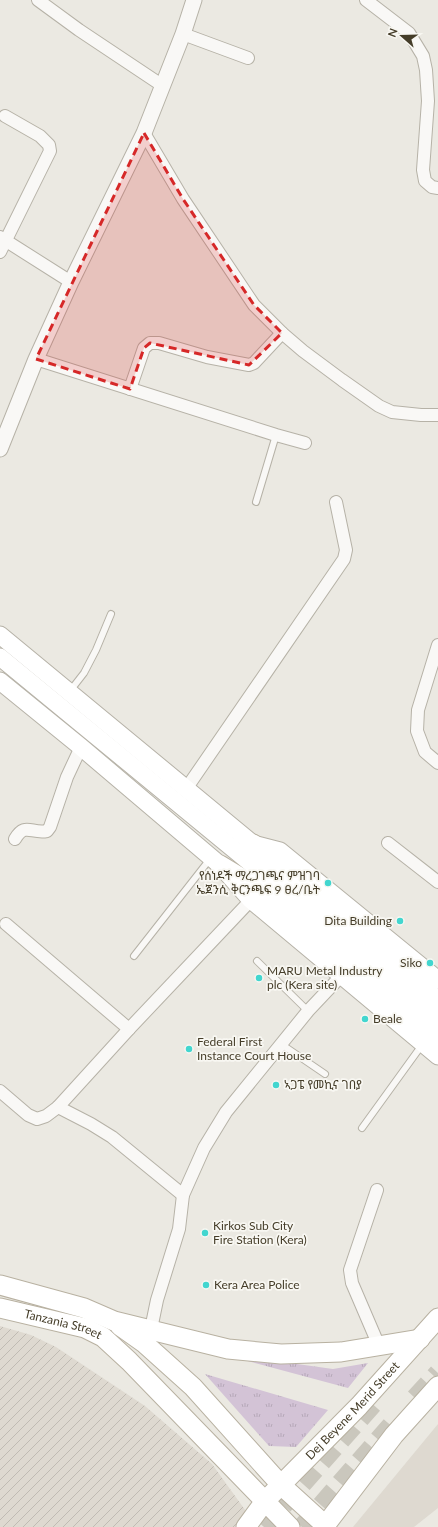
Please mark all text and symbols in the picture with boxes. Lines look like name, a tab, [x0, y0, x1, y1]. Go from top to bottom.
north arrow	[382, 16, 422, 56]
text: N	[385, 26, 400, 39]
place label: የሰነዶች ማረጋገጫና ምዝገባ ኤጀንሲ ቅርንጫፍ 9 ፀረ/ቤት	[196, 868, 321, 897]
marker: የሰነዶች ማረጋገጫና ምዝገባ ኤጀንሲ ቅርንጫፍ 9 ፀረ/ቤት	[323, 878, 333, 888]
place label: Dita Building	[324, 913, 392, 928]
marker: Dita Building	[395, 916, 405, 926]
place label: Siko	[400, 955, 422, 970]
marker: Siko	[425, 958, 435, 968]
place label: MARU Metal Industry plc (Kera site)	[267, 963, 383, 992]
marker: MARU Metal Industry plc (Kera site)	[254, 973, 264, 983]
place label: Beale	[373, 1011, 402, 1026]
marker: Beale	[360, 1014, 370, 1024]
place label: Federal First Instance Court House	[197, 1034, 311, 1063]
marker: Federal First Instance Court House	[184, 1044, 194, 1054]
place label: ኣጋፔ የመኪና ገበያ	[284, 1077, 362, 1092]
marker: ኣጋፔ የመኪና ገበያ	[271, 1080, 281, 1090]
place label: Kirkos Sub City Fire Station (Kera)	[213, 1218, 307, 1247]
marker: Kirkos Sub City Fire Station (Kera)	[200, 1228, 210, 1238]
place label: Kera Area Police	[214, 1277, 300, 1292]
marker: Kera Area Police	[201, 1280, 211, 1290]
street label: Tanzania Street	[23, 1306, 105, 1342]
street label: Dej Beyene Merid Street	[302, 1358, 403, 1463]

